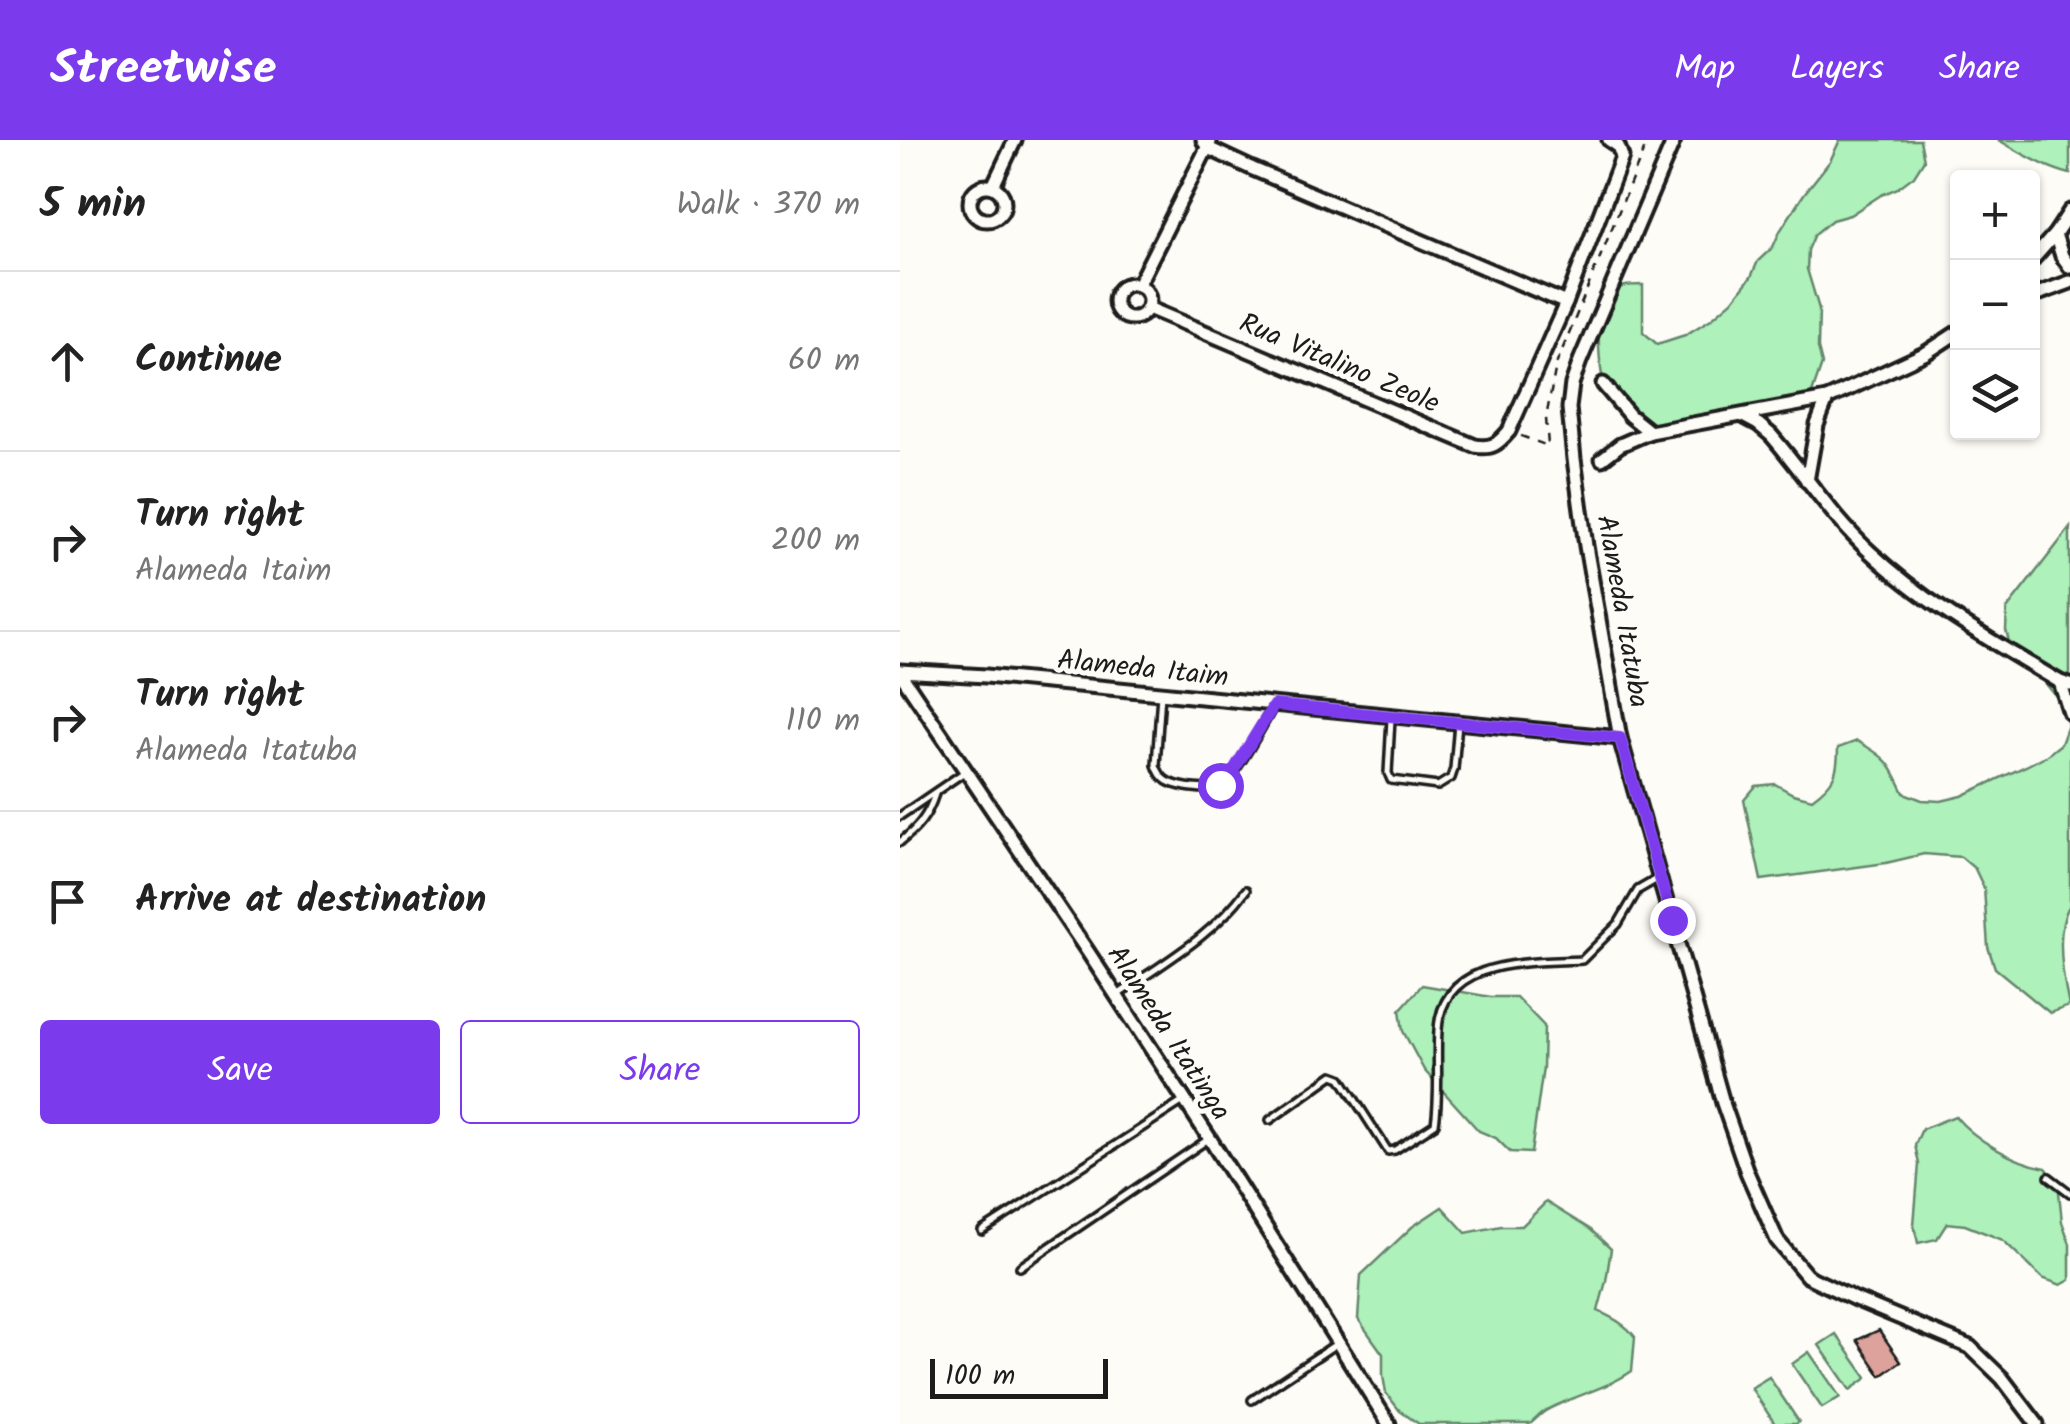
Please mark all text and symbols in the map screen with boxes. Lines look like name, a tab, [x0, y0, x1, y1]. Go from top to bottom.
text: Streetwise	[50, 32, 276, 108]
text: Map	[1674, 42, 1735, 98]
text: Layers	[1790, 42, 1884, 98]
text: Share	[1939, 42, 2020, 98]
map controls	[1950, 170, 2040, 440]
button: +	[1950, 170, 2040, 260]
text: 5 min	[40, 172, 146, 239]
text: Walk · 370 m	[677, 180, 860, 231]
button: −	[1950, 260, 2040, 350]
street label: Rua Vitalino Zeole	[1232, 302, 1447, 427]
text: Continue	[135, 331, 282, 391]
icon: ahead	[40, 334, 95, 389]
text: 60 m	[788, 336, 860, 387]
button: layers	[1950, 350, 2040, 440]
text: Turn right	[135, 486, 304, 546]
street label: Alameda Itatuba	[1582, 511, 1661, 711]
icon: right	[40, 514, 95, 569]
text: 200 m	[771, 516, 860, 567]
text: Alameda Itaim	[135, 546, 331, 597]
street label: Alameda Itaim	[1055, 638, 1231, 701]
text: Turn right	[135, 666, 304, 726]
icon: right	[40, 694, 95, 749]
text: 110 m	[786, 696, 860, 747]
text: Alameda Itatuba	[135, 726, 358, 777]
route start	[1198, 763, 1244, 809]
text: Arrive at destination	[135, 871, 486, 931]
icon: arrive	[40, 874, 95, 929]
route end	[1650, 898, 1696, 944]
street label: Alameda Itatinga	[1094, 937, 1242, 1130]
button: Save	[40, 1020, 440, 1124]
button: Share	[460, 1020, 860, 1124]
scale bar	[930, 1354, 1108, 1398]
text: 100 m	[945, 1354, 1015, 1399]

